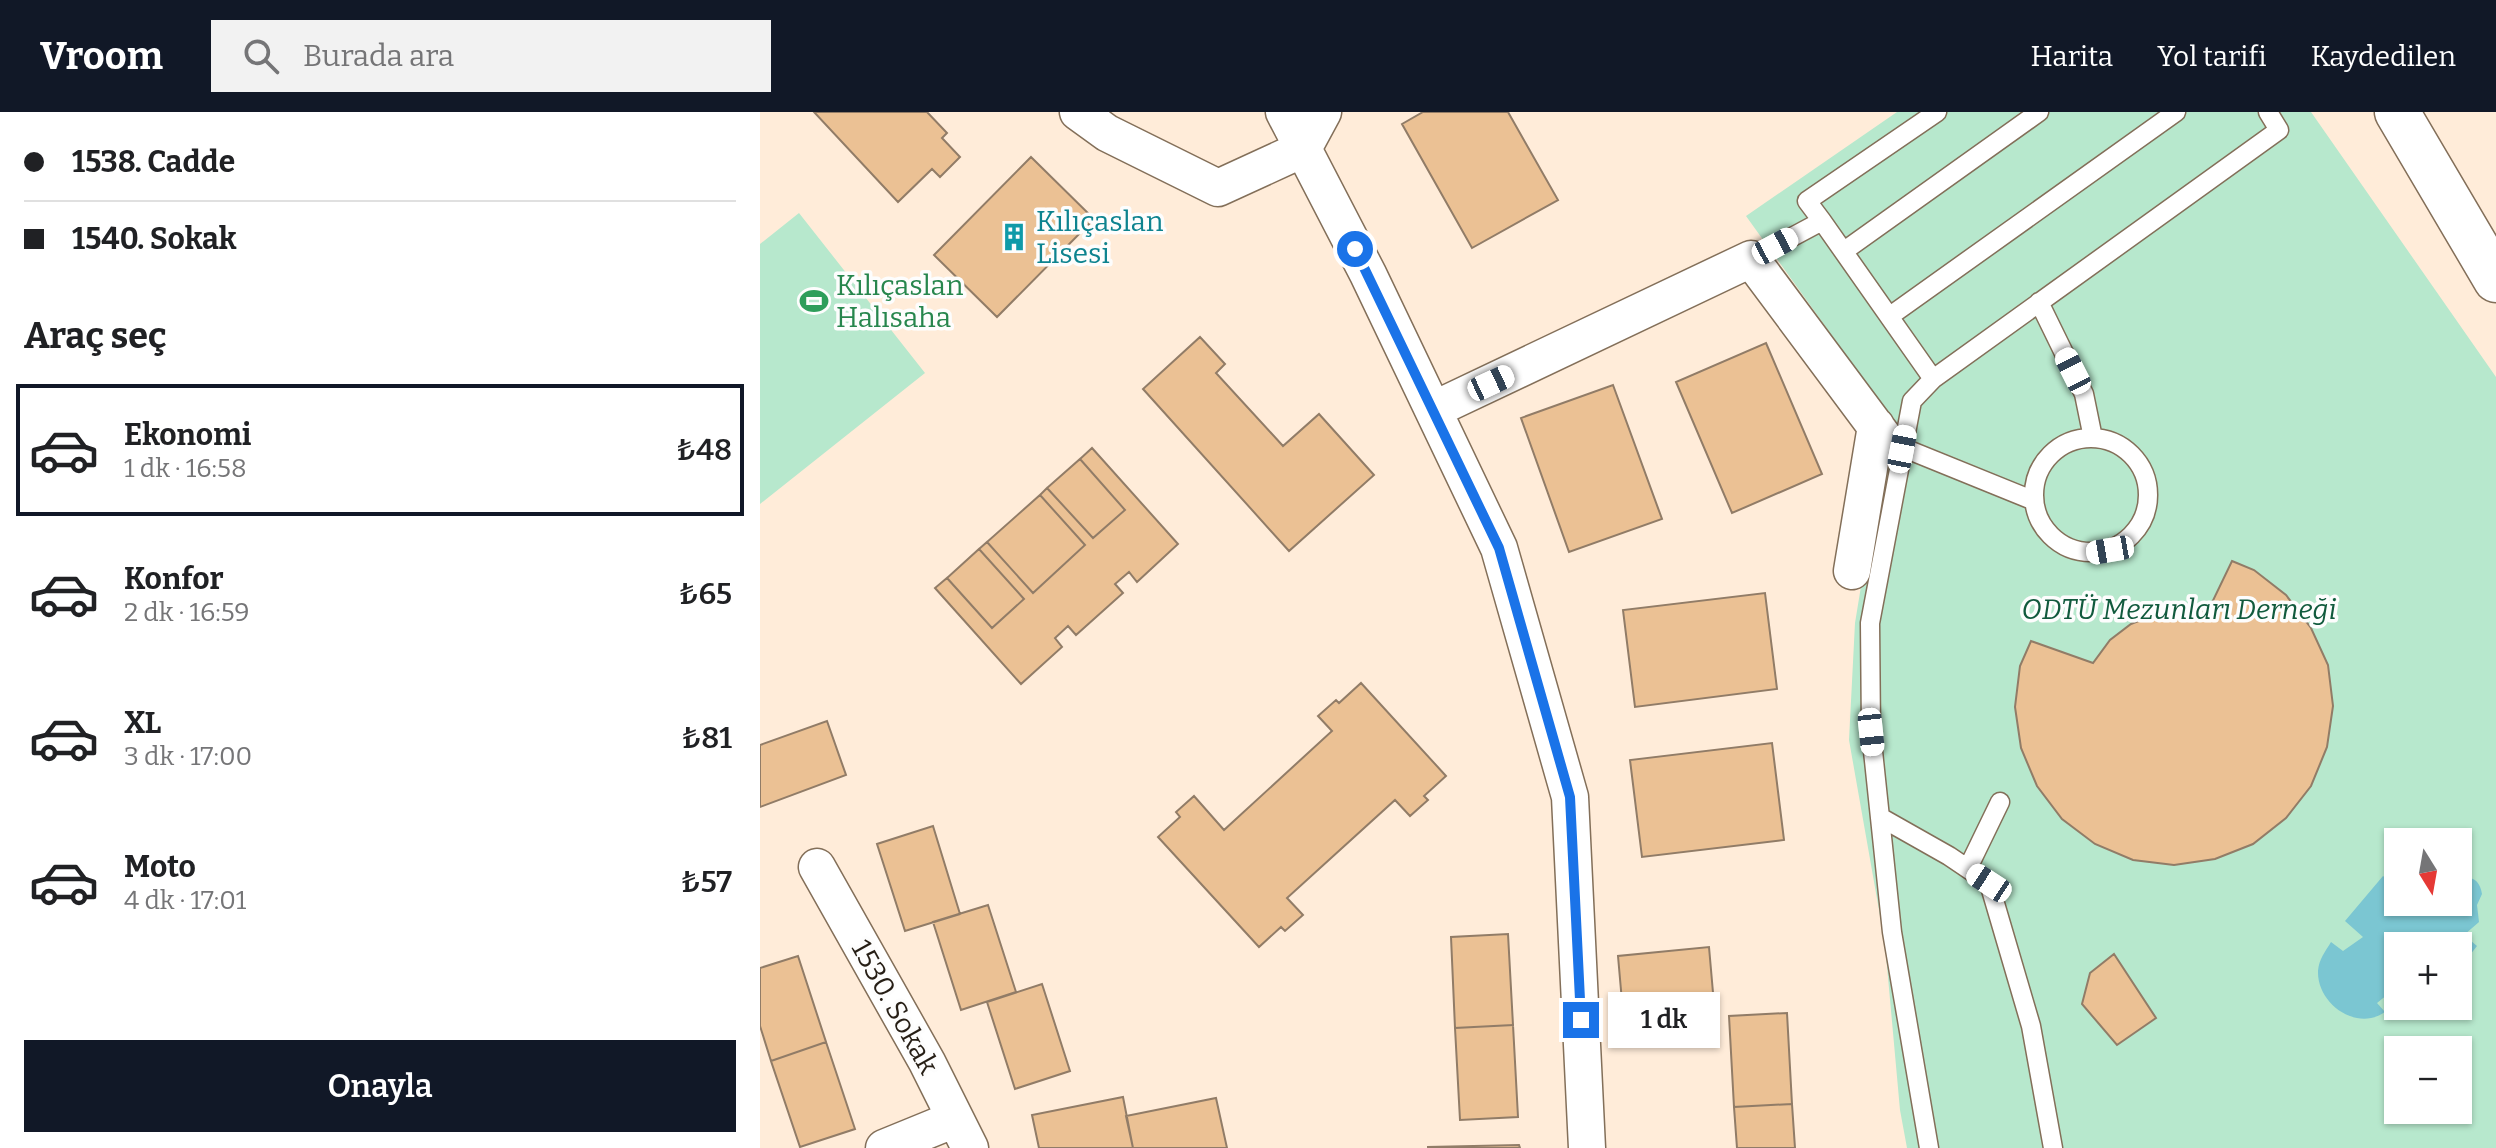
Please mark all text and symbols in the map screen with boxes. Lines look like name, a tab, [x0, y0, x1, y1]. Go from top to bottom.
search box	[211, 20, 771, 92]
text: Vroom	[40, 33, 163, 79]
icon: search	[239, 34, 283, 78]
text: Burada ara	[303, 38, 454, 74]
text: Harita	[2031, 40, 2113, 73]
text: Yol tarifi	[2157, 40, 2267, 73]
text: Kaydedilen	[2311, 40, 2456, 73]
text: 1538. Cadde	[72, 144, 235, 180]
place label: Kılıçaslan Lisesi	[1036, 205, 1164, 270]
text: 1540. Sokak	[72, 221, 237, 257]
building icon: Kılıçaslan Lisesi	[999, 222, 1029, 252]
car	[1748, 224, 1802, 268]
route start	[1337, 231, 1373, 267]
place label: Kılıçaslan Halısaha	[836, 269, 964, 334]
sports icon: Kılıçaslan Halısaha	[799, 286, 829, 316]
text: Araç seç	[24, 314, 167, 358]
car	[2051, 344, 2095, 398]
car	[1464, 362, 1518, 404]
icon: car	[28, 414, 100, 486]
text: Ekonomi	[124, 417, 251, 453]
car	[1886, 423, 1918, 475]
text: ₺48	[676, 432, 732, 468]
text: 1 dk · 16:58	[124, 453, 247, 484]
car	[2084, 534, 2136, 566]
icon: car	[28, 558, 100, 630]
text: Konfor	[124, 561, 224, 597]
text: ₺65	[678, 576, 732, 612]
park label: ODTÜ Mezunları Derneği	[2021, 593, 2337, 626]
text: 2 dk · 16:59	[124, 597, 250, 628]
icon: car	[28, 702, 100, 774]
text: XL	[124, 705, 161, 741]
car	[1857, 707, 1885, 757]
text: ₺81	[681, 720, 732, 756]
text: 3 dk · 17:00	[124, 741, 252, 772]
north arrow	[2384, 828, 2472, 916]
map controls	[2384, 828, 2472, 1124]
icon: car	[28, 846, 100, 918]
text: Moto	[124, 849, 196, 885]
car	[1962, 860, 2016, 906]
text: ₺57	[680, 864, 732, 900]
text: 4 dk · 17:01	[124, 885, 246, 916]
button: +	[2384, 932, 2472, 1020]
street label: 1530. Sokak	[845, 934, 945, 1080]
callout: 1 dk	[1609, 992, 1721, 1048]
route end	[1563, 1002, 1599, 1038]
text: 1 dk	[1641, 1004, 1687, 1035]
button: −	[2384, 1036, 2472, 1124]
button: Onayla	[24, 1040, 736, 1132]

